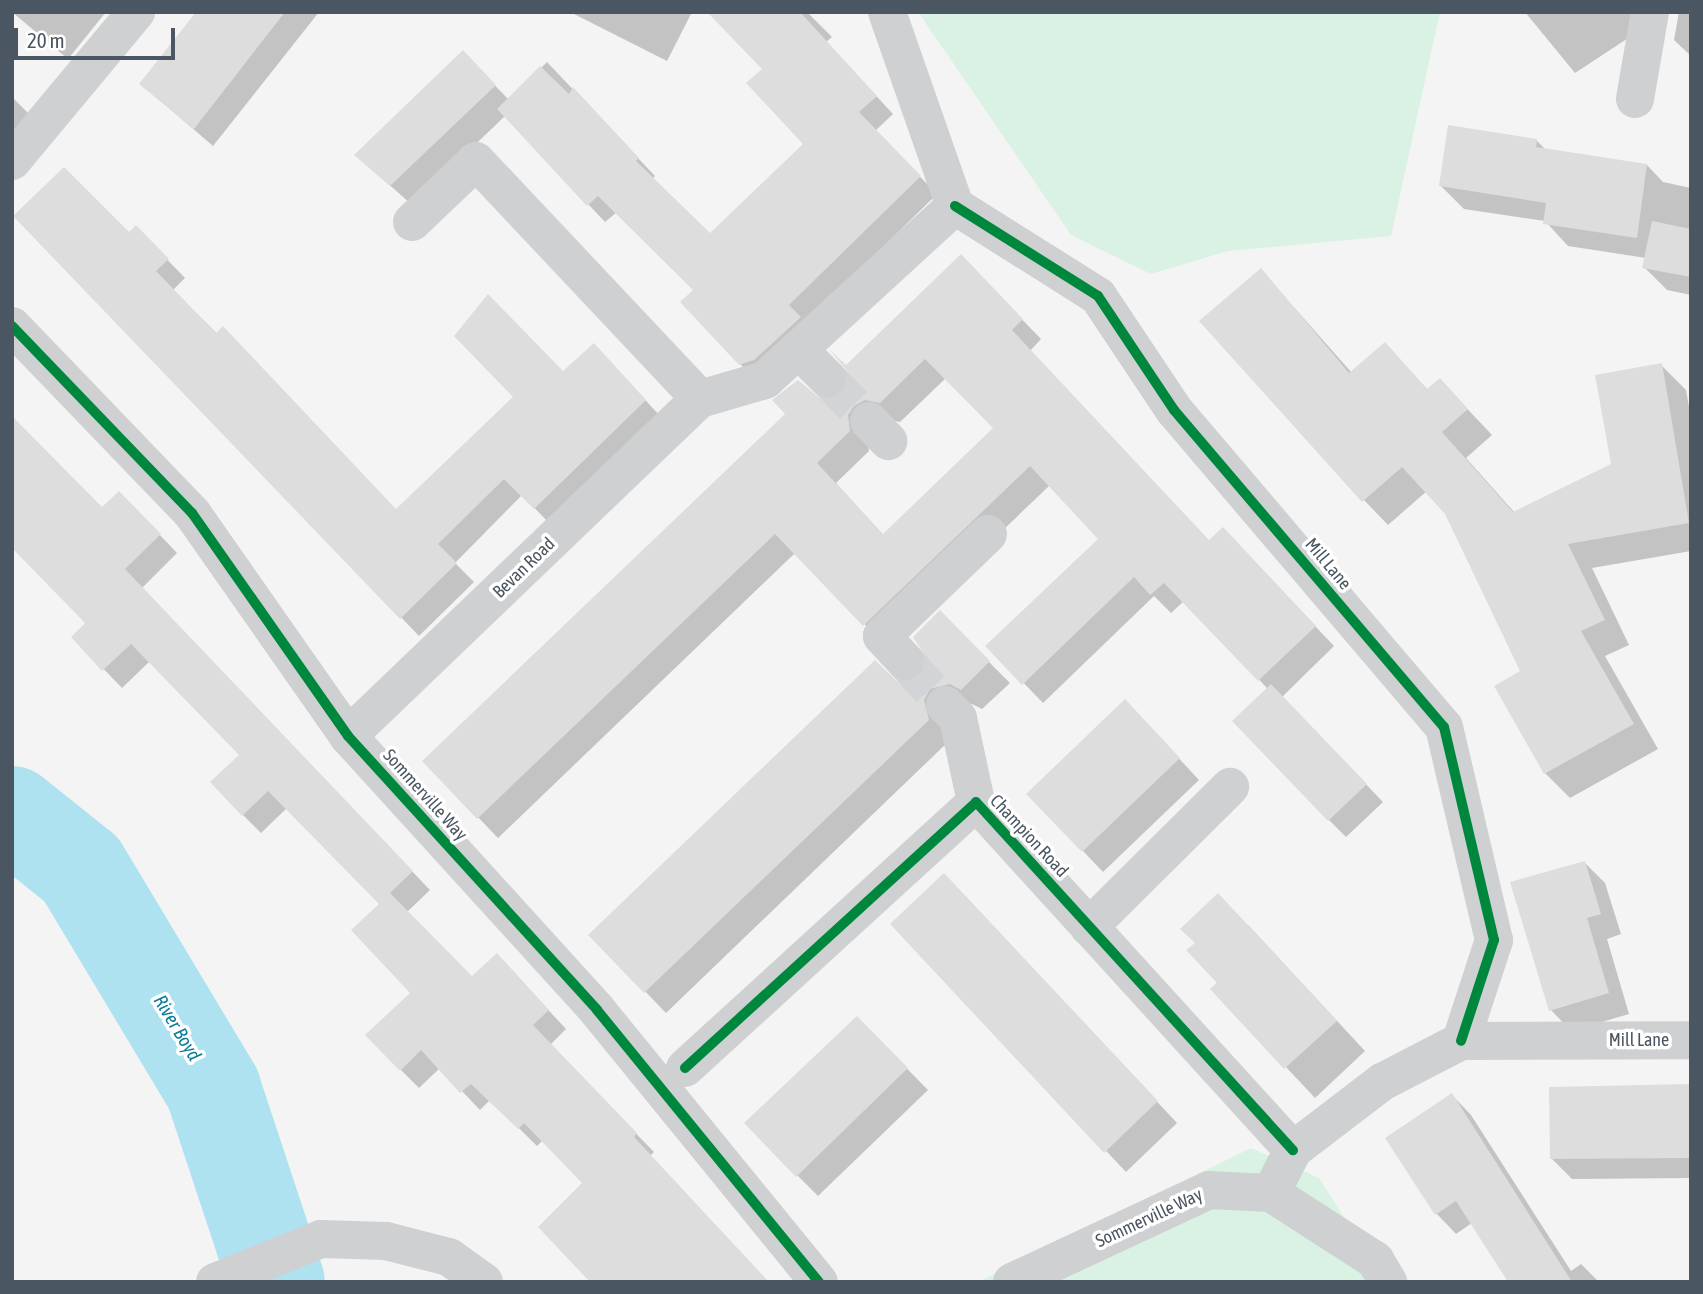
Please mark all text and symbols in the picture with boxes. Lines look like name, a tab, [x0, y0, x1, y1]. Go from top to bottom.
scale bar	[18, 14, 178, 58]
text: 20 m	[27, 28, 65, 52]
street label: Bevan Road	[489, 533, 559, 603]
street label: Mill Lane	[1300, 534, 1356, 594]
street label: Sommerville Way	[378, 745, 472, 845]
street label: Champion Road	[985, 790, 1073, 882]
water label: River Boyd	[148, 991, 206, 1065]
street label: Mill Lane	[1609, 1029, 1669, 1051]
street label: Sommerville Way	[1092, 1184, 1206, 1252]

